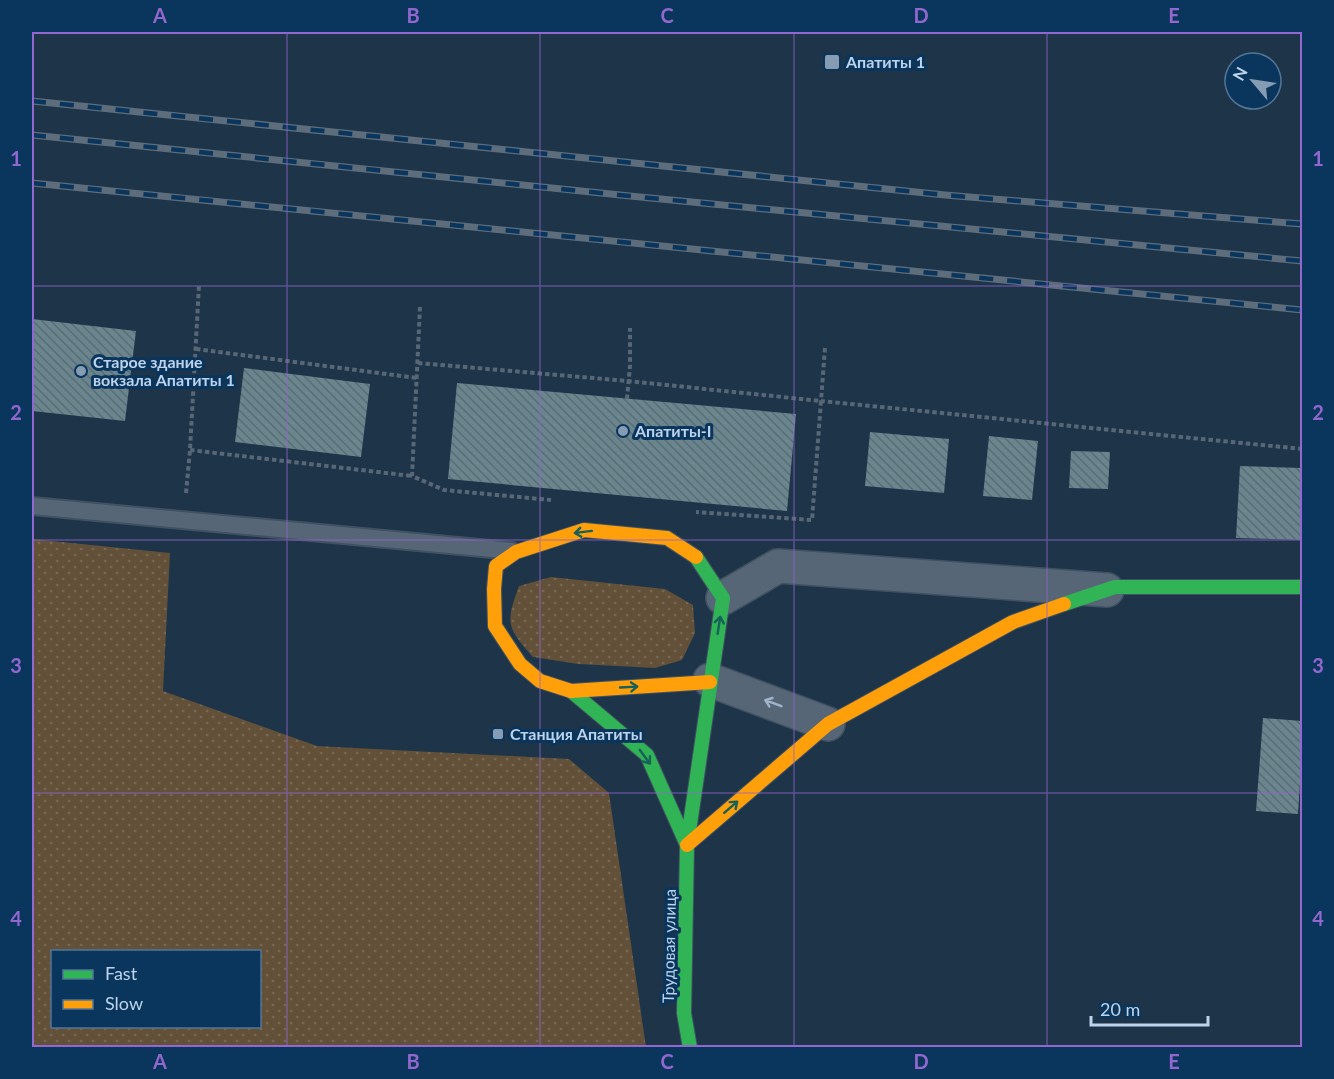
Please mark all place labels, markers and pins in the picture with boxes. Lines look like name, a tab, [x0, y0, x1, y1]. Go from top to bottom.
place label: Апатиты 1	[845, 52, 925, 71]
marker: Апатиты 1	[823, 53, 841, 71]
place label: Старое здание вокзала Апатиты 1	[93, 352, 235, 389]
marker: Старое здание вокзала Апатиты 1	[74, 364, 88, 378]
place label: Апатиты-I	[634, 421, 711, 440]
marker: Апатиты-I	[616, 424, 630, 438]
place label: Станция Апатиты	[510, 724, 643, 743]
marker: Станция Апатиты	[491, 727, 505, 741]

